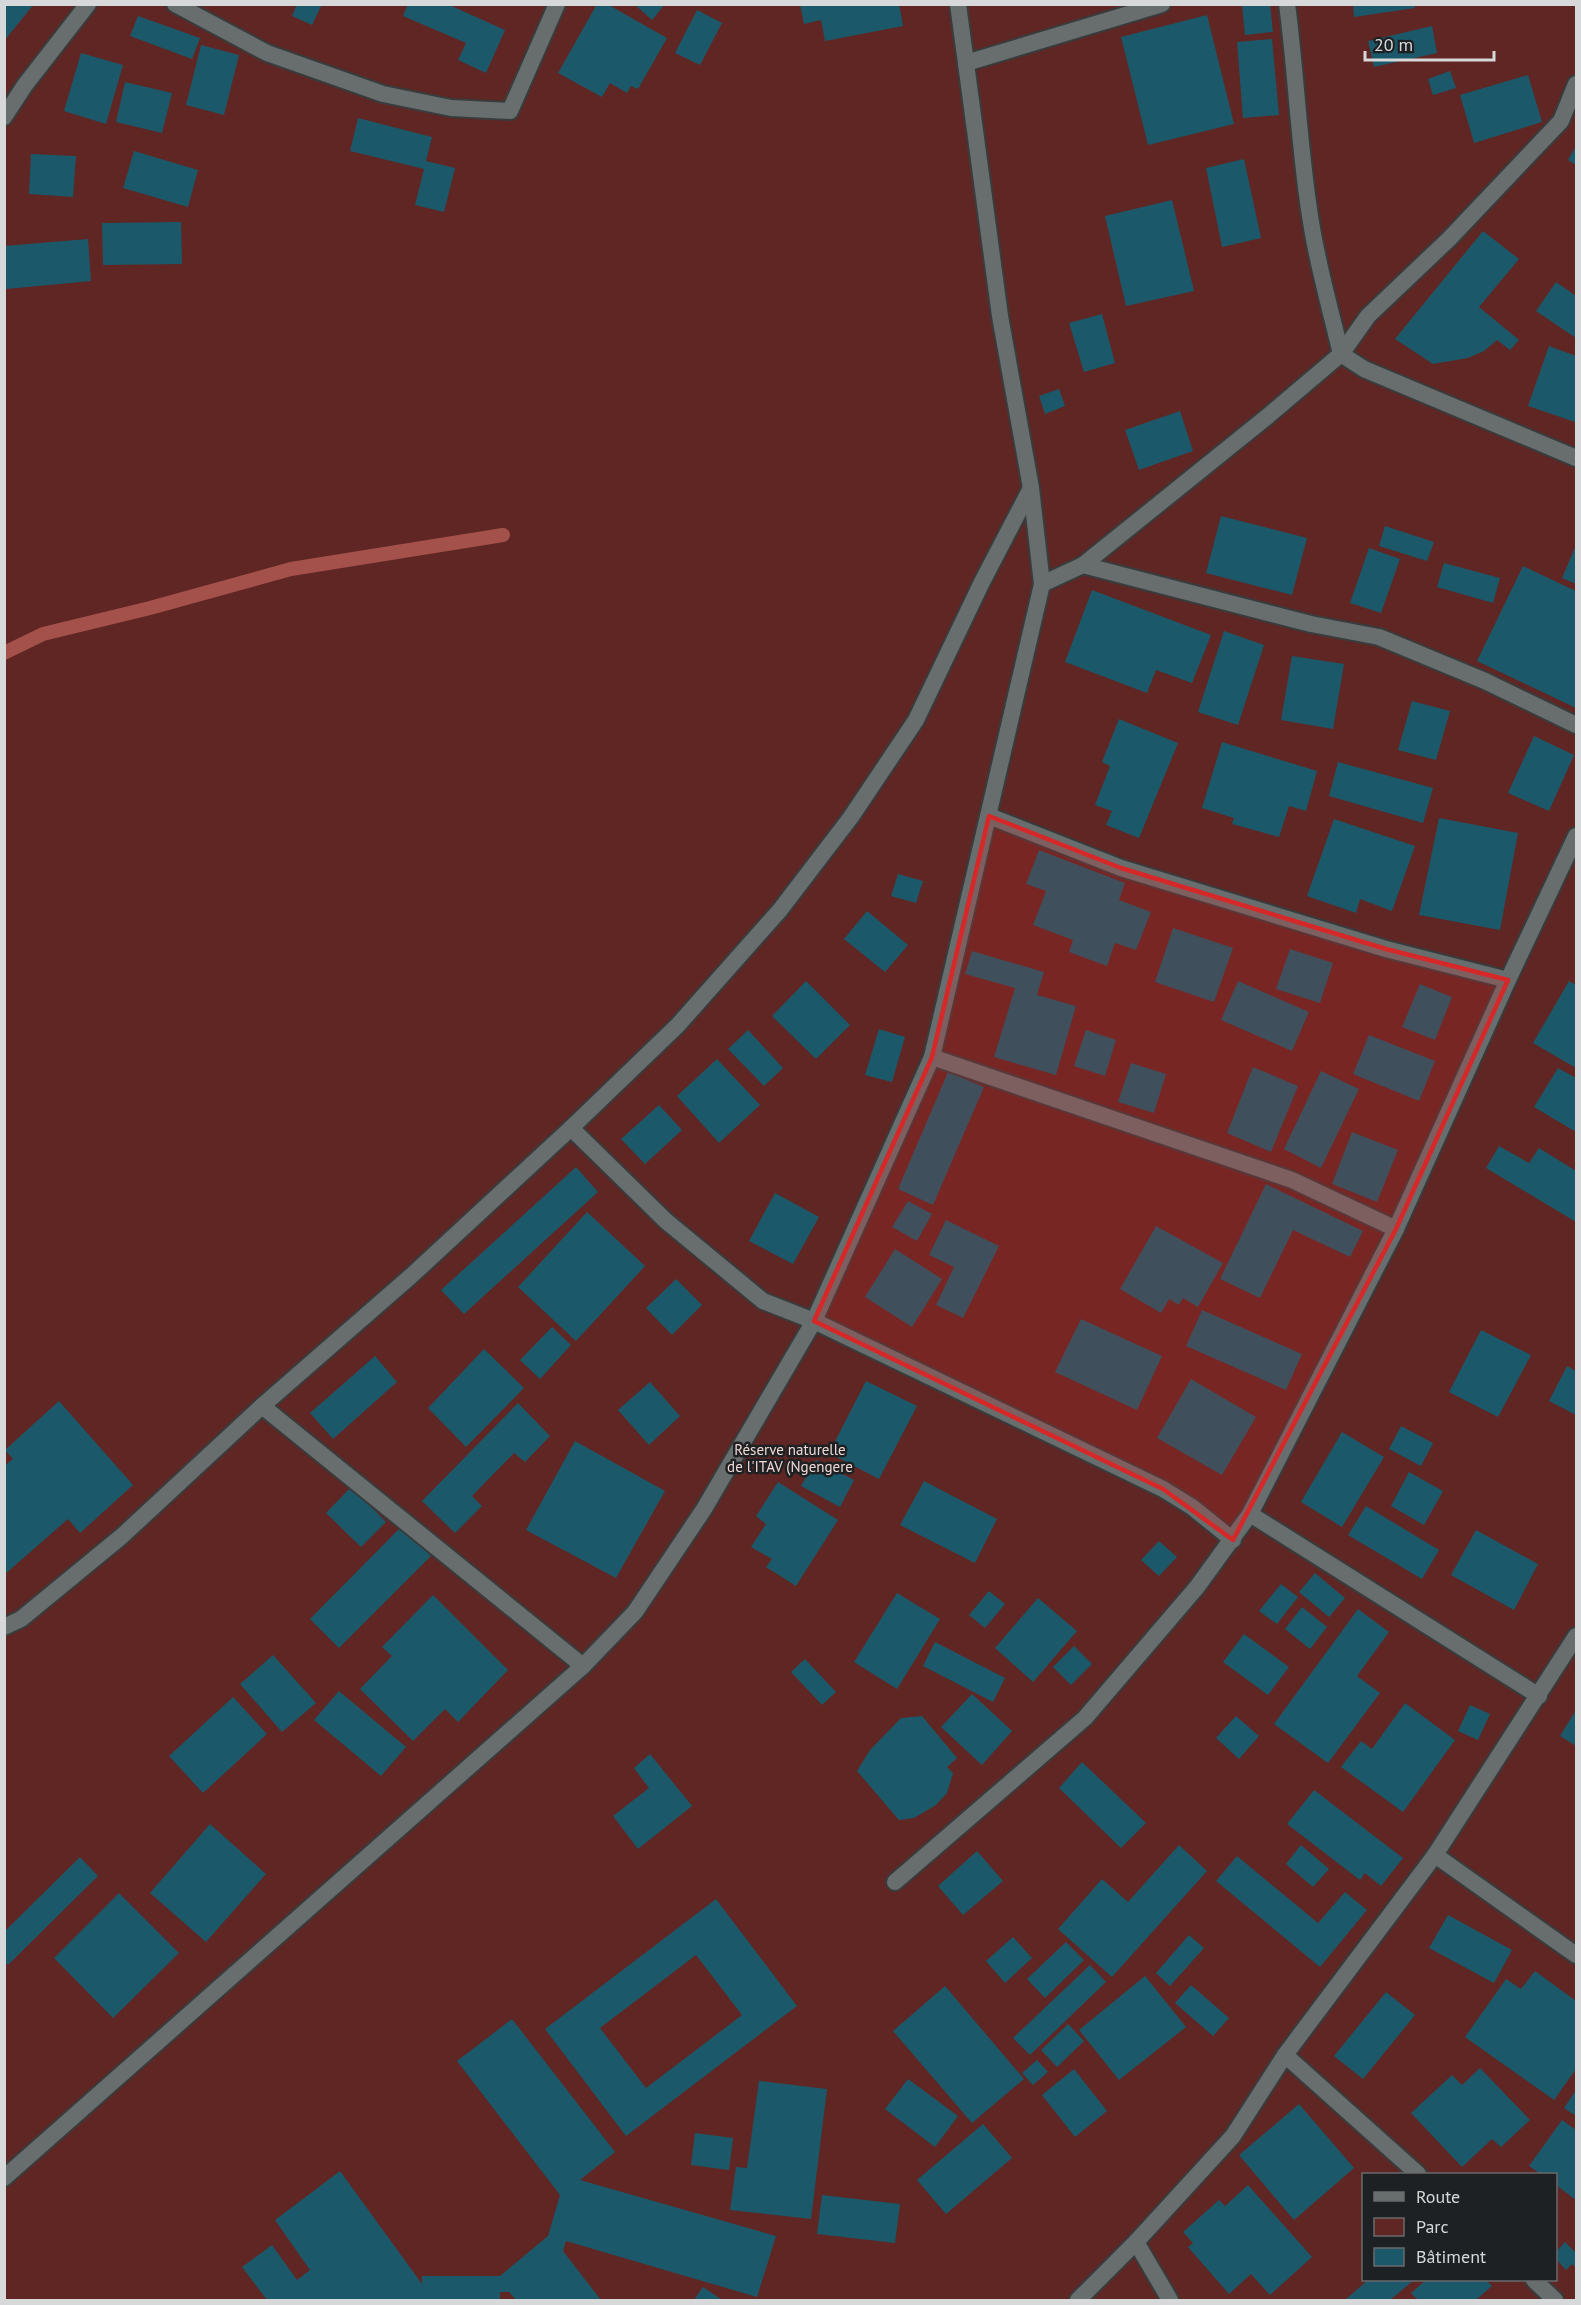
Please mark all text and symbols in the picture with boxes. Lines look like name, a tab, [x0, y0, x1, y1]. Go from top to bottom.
scale bar	[1365, 24, 1494, 62]
text: 20 m	[1374, 33, 1413, 56]
park label: Réserve naturelle de l'ITAV (Ngengere	[727, 1440, 853, 1476]
legend	[1362, 2173, 1557, 2281]
text: Route	[1416, 2185, 1460, 2208]
text: Parc	[1416, 2215, 1449, 2238]
text: Bâtiment	[1416, 2245, 1486, 2268]

